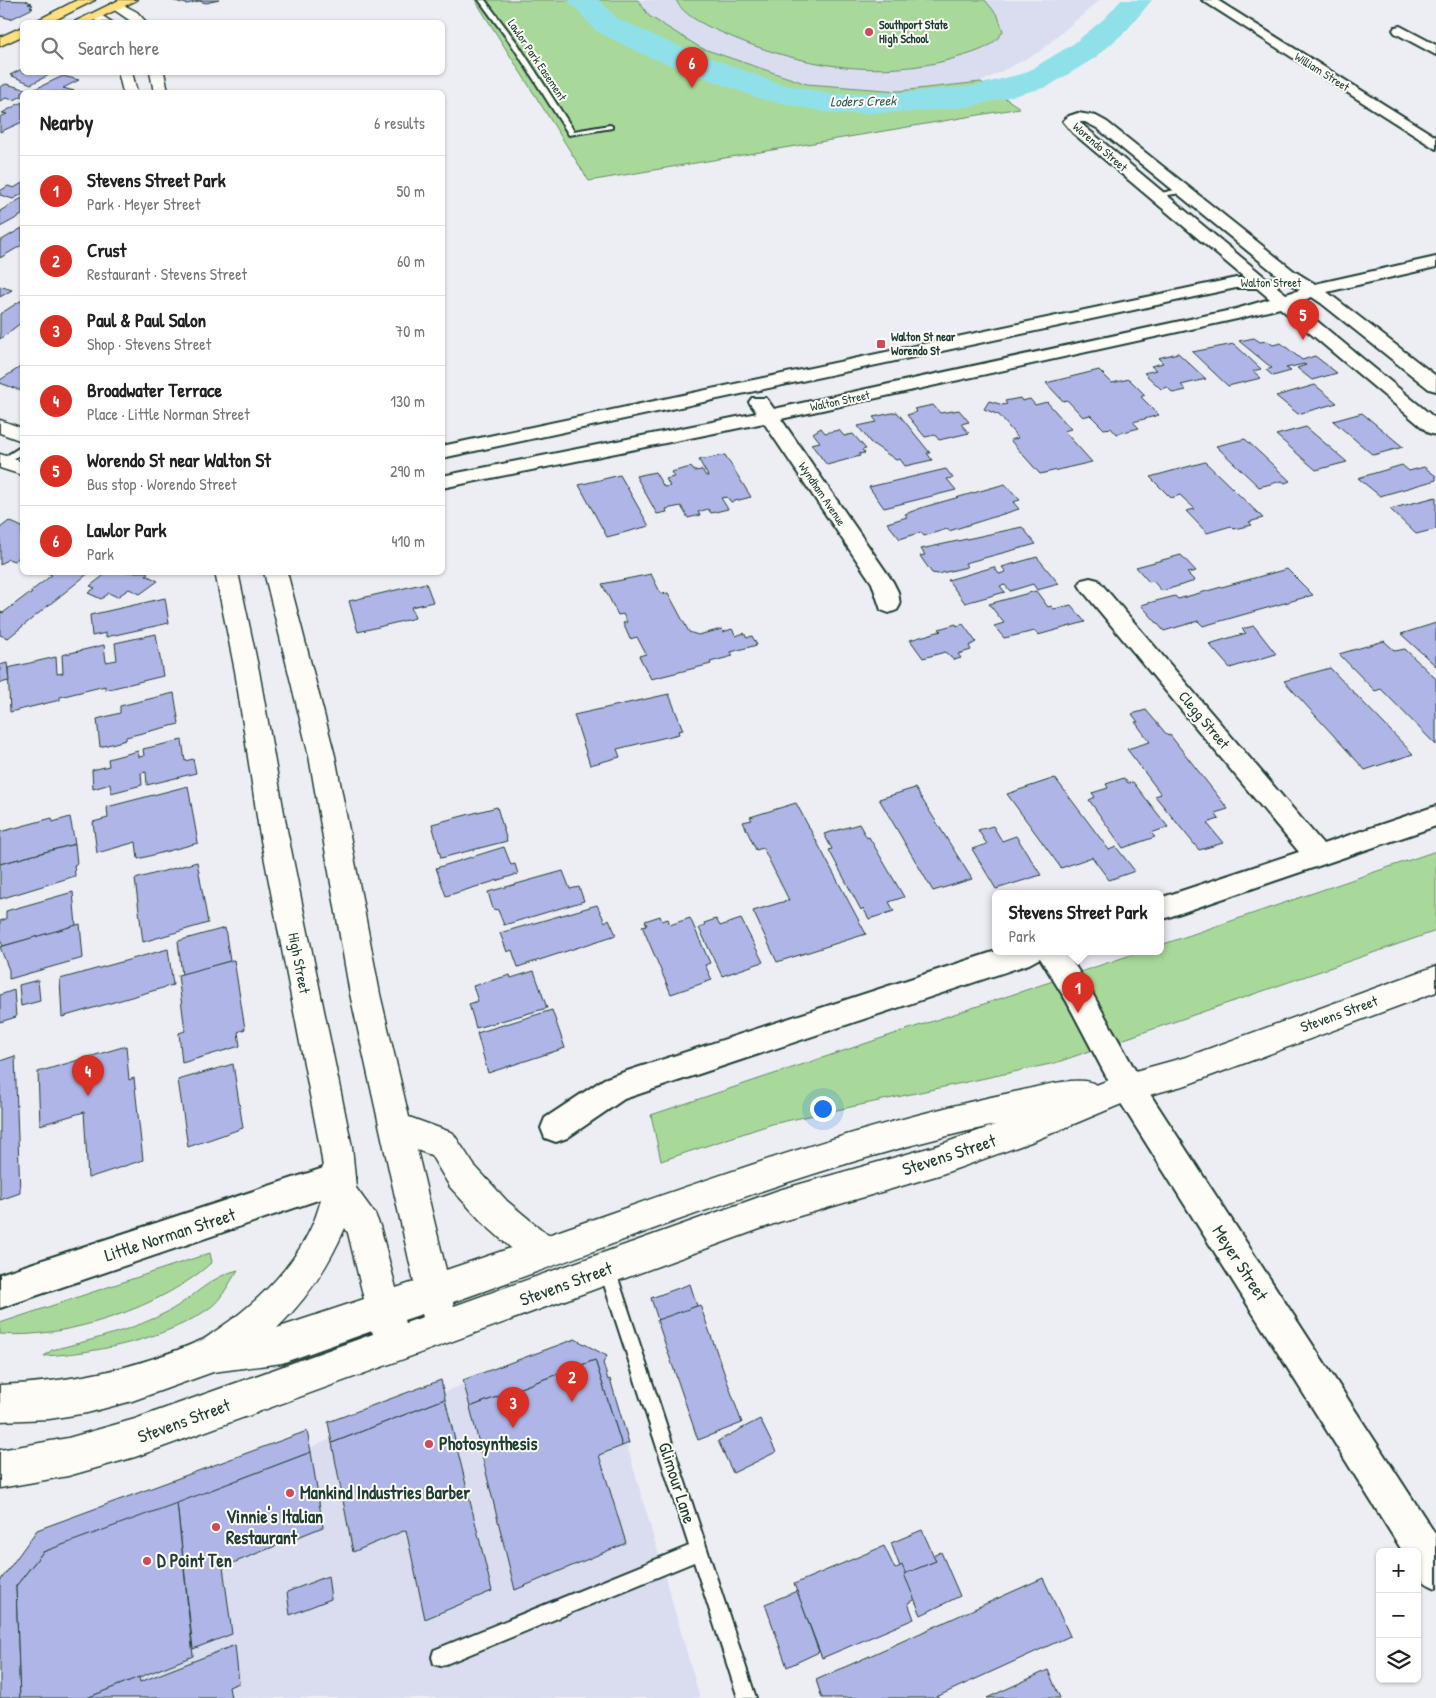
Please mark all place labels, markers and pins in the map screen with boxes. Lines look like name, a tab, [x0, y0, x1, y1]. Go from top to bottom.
place label: Southport State High School	[879, 16, 948, 48]
marker: Southport State High School	[863, 26, 875, 38]
pin: 6	[676, 47, 708, 88]
pin: 5	[1287, 299, 1319, 340]
place label: Walton St near Worendo St	[891, 328, 956, 359]
marker: Walton St near Worendo St	[875, 338, 887, 350]
pin: 1	[1062, 972, 1094, 1013]
pin: 4	[72, 1055, 104, 1096]
pin: 2	[556, 1361, 588, 1402]
pin: 3	[497, 1387, 529, 1428]
place label: Photosynthesis	[439, 1431, 537, 1457]
marker: Photosynthesis	[423, 1438, 435, 1450]
place label: Mankind Industries Barber	[300, 1480, 470, 1505]
marker: Mankind Industries Barber	[284, 1487, 296, 1499]
place label: Vinnie's Italian Restaurant	[226, 1504, 323, 1550]
marker: Vinnie's Italian Restaurant	[210, 1521, 222, 1533]
place label: D Point Ten	[157, 1548, 232, 1573]
marker: D Point Ten	[141, 1555, 153, 1567]

